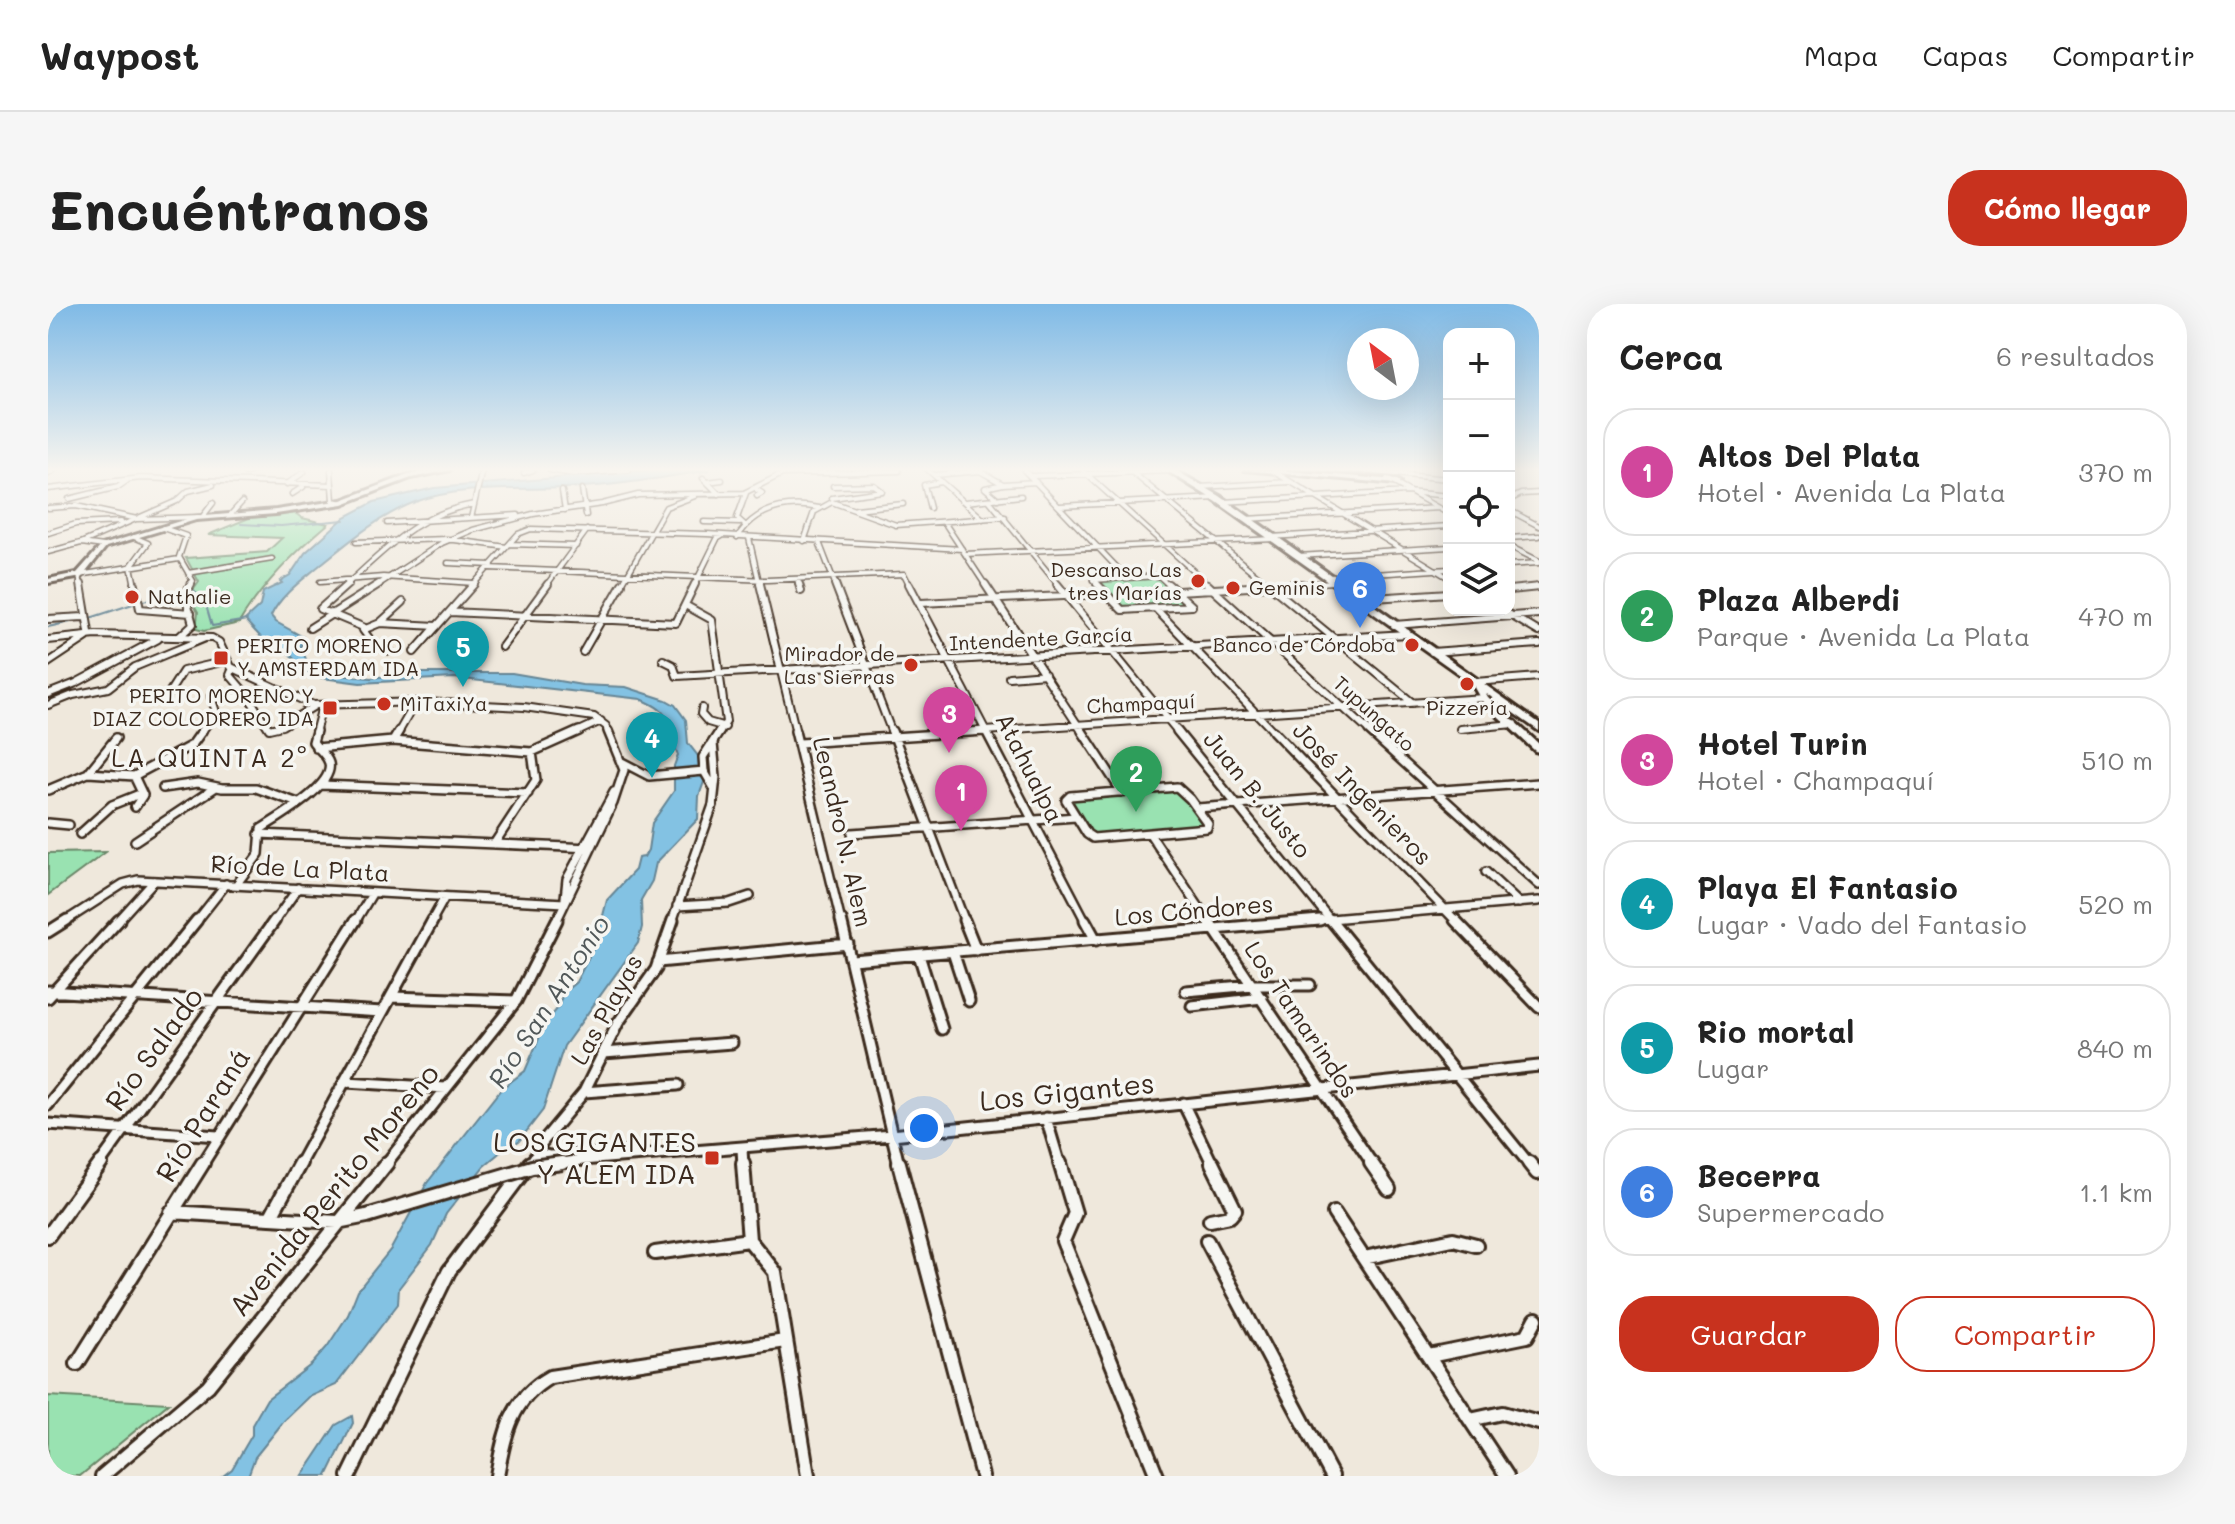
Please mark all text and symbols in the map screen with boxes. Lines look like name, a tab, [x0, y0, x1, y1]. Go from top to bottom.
text: Waypost	[40, 30, 199, 80]
text: Mapa	[1804, 37, 1879, 73]
text: Capas	[1923, 37, 2008, 73]
text: Compartir	[2052, 37, 2195, 73]
button: Cómo llegar	[1948, 170, 2187, 246]
text: Encuéntranos	[48, 172, 430, 245]
north arrow	[1347, 328, 1419, 400]
map controls	[1443, 328, 1515, 616]
button: +	[1443, 328, 1515, 400]
text: Cerca	[1619, 334, 1723, 379]
text: 6 resultados	[1996, 339, 2155, 373]
button: −	[1443, 400, 1515, 472]
text: Altos Del Plata	[1697, 435, 1921, 475]
text: 1	[1641, 455, 1653, 489]
text: 370 m	[2078, 455, 2153, 489]
button: locate	[1443, 472, 1515, 544]
text: Hotel · Avenida La Plata	[1697, 475, 2006, 509]
button: layers	[1443, 544, 1515, 616]
place label: Descanso Las tres Marías	[1050, 556, 1182, 605]
pin: 6	[1334, 562, 1386, 628]
marker: Descanso Las tres Marías	[1189, 572, 1207, 590]
place label: Geminis	[1249, 574, 1325, 600]
marker: Geminis	[1224, 579, 1242, 597]
text: Plaza Alberdi	[1697, 579, 1901, 619]
place label: Nathalie	[148, 583, 231, 609]
marker: Nathalie	[123, 588, 141, 606]
text: 2	[1640, 599, 1654, 633]
text: 470 m	[2078, 599, 2153, 633]
text: Parque · Avenida La Plata	[1697, 619, 2030, 653]
street label: Intendente García	[949, 620, 1133, 656]
pin: 5	[437, 621, 489, 687]
place label: Banco de Córdoba	[1213, 631, 1396, 657]
place label: PERITO MORENO Y AMSTERDAM IDA	[237, 632, 419, 681]
marker: Banco de Córdoba	[1403, 636, 1421, 654]
place label: Mirador de Las Sierras	[784, 640, 895, 689]
marker: PERITO MORENO Y AMSTERDAM IDA	[212, 649, 230, 667]
marker: Mirador de Las Sierras	[902, 656, 920, 674]
street label: Tupungato	[1328, 670, 1421, 757]
marker: Pizzería	[1458, 675, 1476, 693]
place label: PERITO MORENO Y DIAZ COLODRERO IDA	[92, 682, 314, 731]
pin: 3	[923, 687, 975, 753]
street label: Champaquí	[1086, 687, 1196, 719]
place label: MiTaxiYa	[400, 690, 488, 716]
place label: Pizzería	[1426, 694, 1508, 720]
marker: MiTaxiYa	[375, 695, 393, 713]
marker: PERITO MORENO Y DIAZ COLODRERO IDA	[321, 699, 339, 717]
street label: Atahualpa	[989, 707, 1071, 828]
pin: 4	[626, 712, 678, 778]
street label: José Ingenieros	[1287, 715, 1439, 871]
text: Hotel Turin	[1697, 723, 1867, 763]
street label: Juan B. Justo	[1197, 724, 1319, 864]
street label: Leandro N. Alem	[807, 734, 880, 930]
district label: LA QUINTA 2°	[111, 740, 309, 774]
text: 3	[1639, 743, 1655, 777]
text: 510 m	[2081, 743, 2153, 777]
pin: 2	[1110, 746, 1162, 812]
text: Hotel · Champaquí	[1697, 763, 1934, 797]
pin: 1	[935, 765, 987, 831]
street label: Río de La Plata	[210, 847, 390, 888]
text: Playa El Fantasio	[1697, 867, 1958, 907]
street label: Los Cóndores	[1113, 887, 1274, 932]
text: 4	[1639, 887, 1655, 921]
text: 520 m	[2078, 887, 2153, 921]
text: Lugar · Vado del Fantasio	[1697, 907, 2027, 941]
water label: Río San Antonio	[480, 909, 617, 1094]
street label: Los Tamarindos	[1238, 935, 1366, 1103]
street label: Las Playas	[563, 949, 649, 1070]
street label: Río Salado	[96, 979, 210, 1117]
text: Rio mortal	[1697, 1011, 1854, 1051]
text: 5	[1639, 1031, 1655, 1065]
text: 840 m	[2077, 1031, 2153, 1065]
street label: Río Paraná	[147, 1041, 258, 1188]
text: Lugar	[1697, 1051, 1769, 1085]
street label: Avenida Perito Moreno	[220, 1056, 446, 1323]
street label: Los Gigantes	[978, 1064, 1156, 1118]
your location	[904, 1108, 944, 1148]
place label: LOS GIGANTES Y ALEM IDA	[493, 1123, 696, 1191]
marker: LOS GIGANTES Y ALEM IDA	[703, 1149, 721, 1167]
text: Becerra	[1697, 1155, 1821, 1195]
text: 6	[1639, 1175, 1655, 1209]
text: 1.1 km	[2079, 1175, 2153, 1209]
text: Supermercado	[1697, 1195, 1884, 1229]
button: Guardar	[1619, 1296, 1879, 1372]
button: Compartir	[1895, 1296, 2155, 1372]

